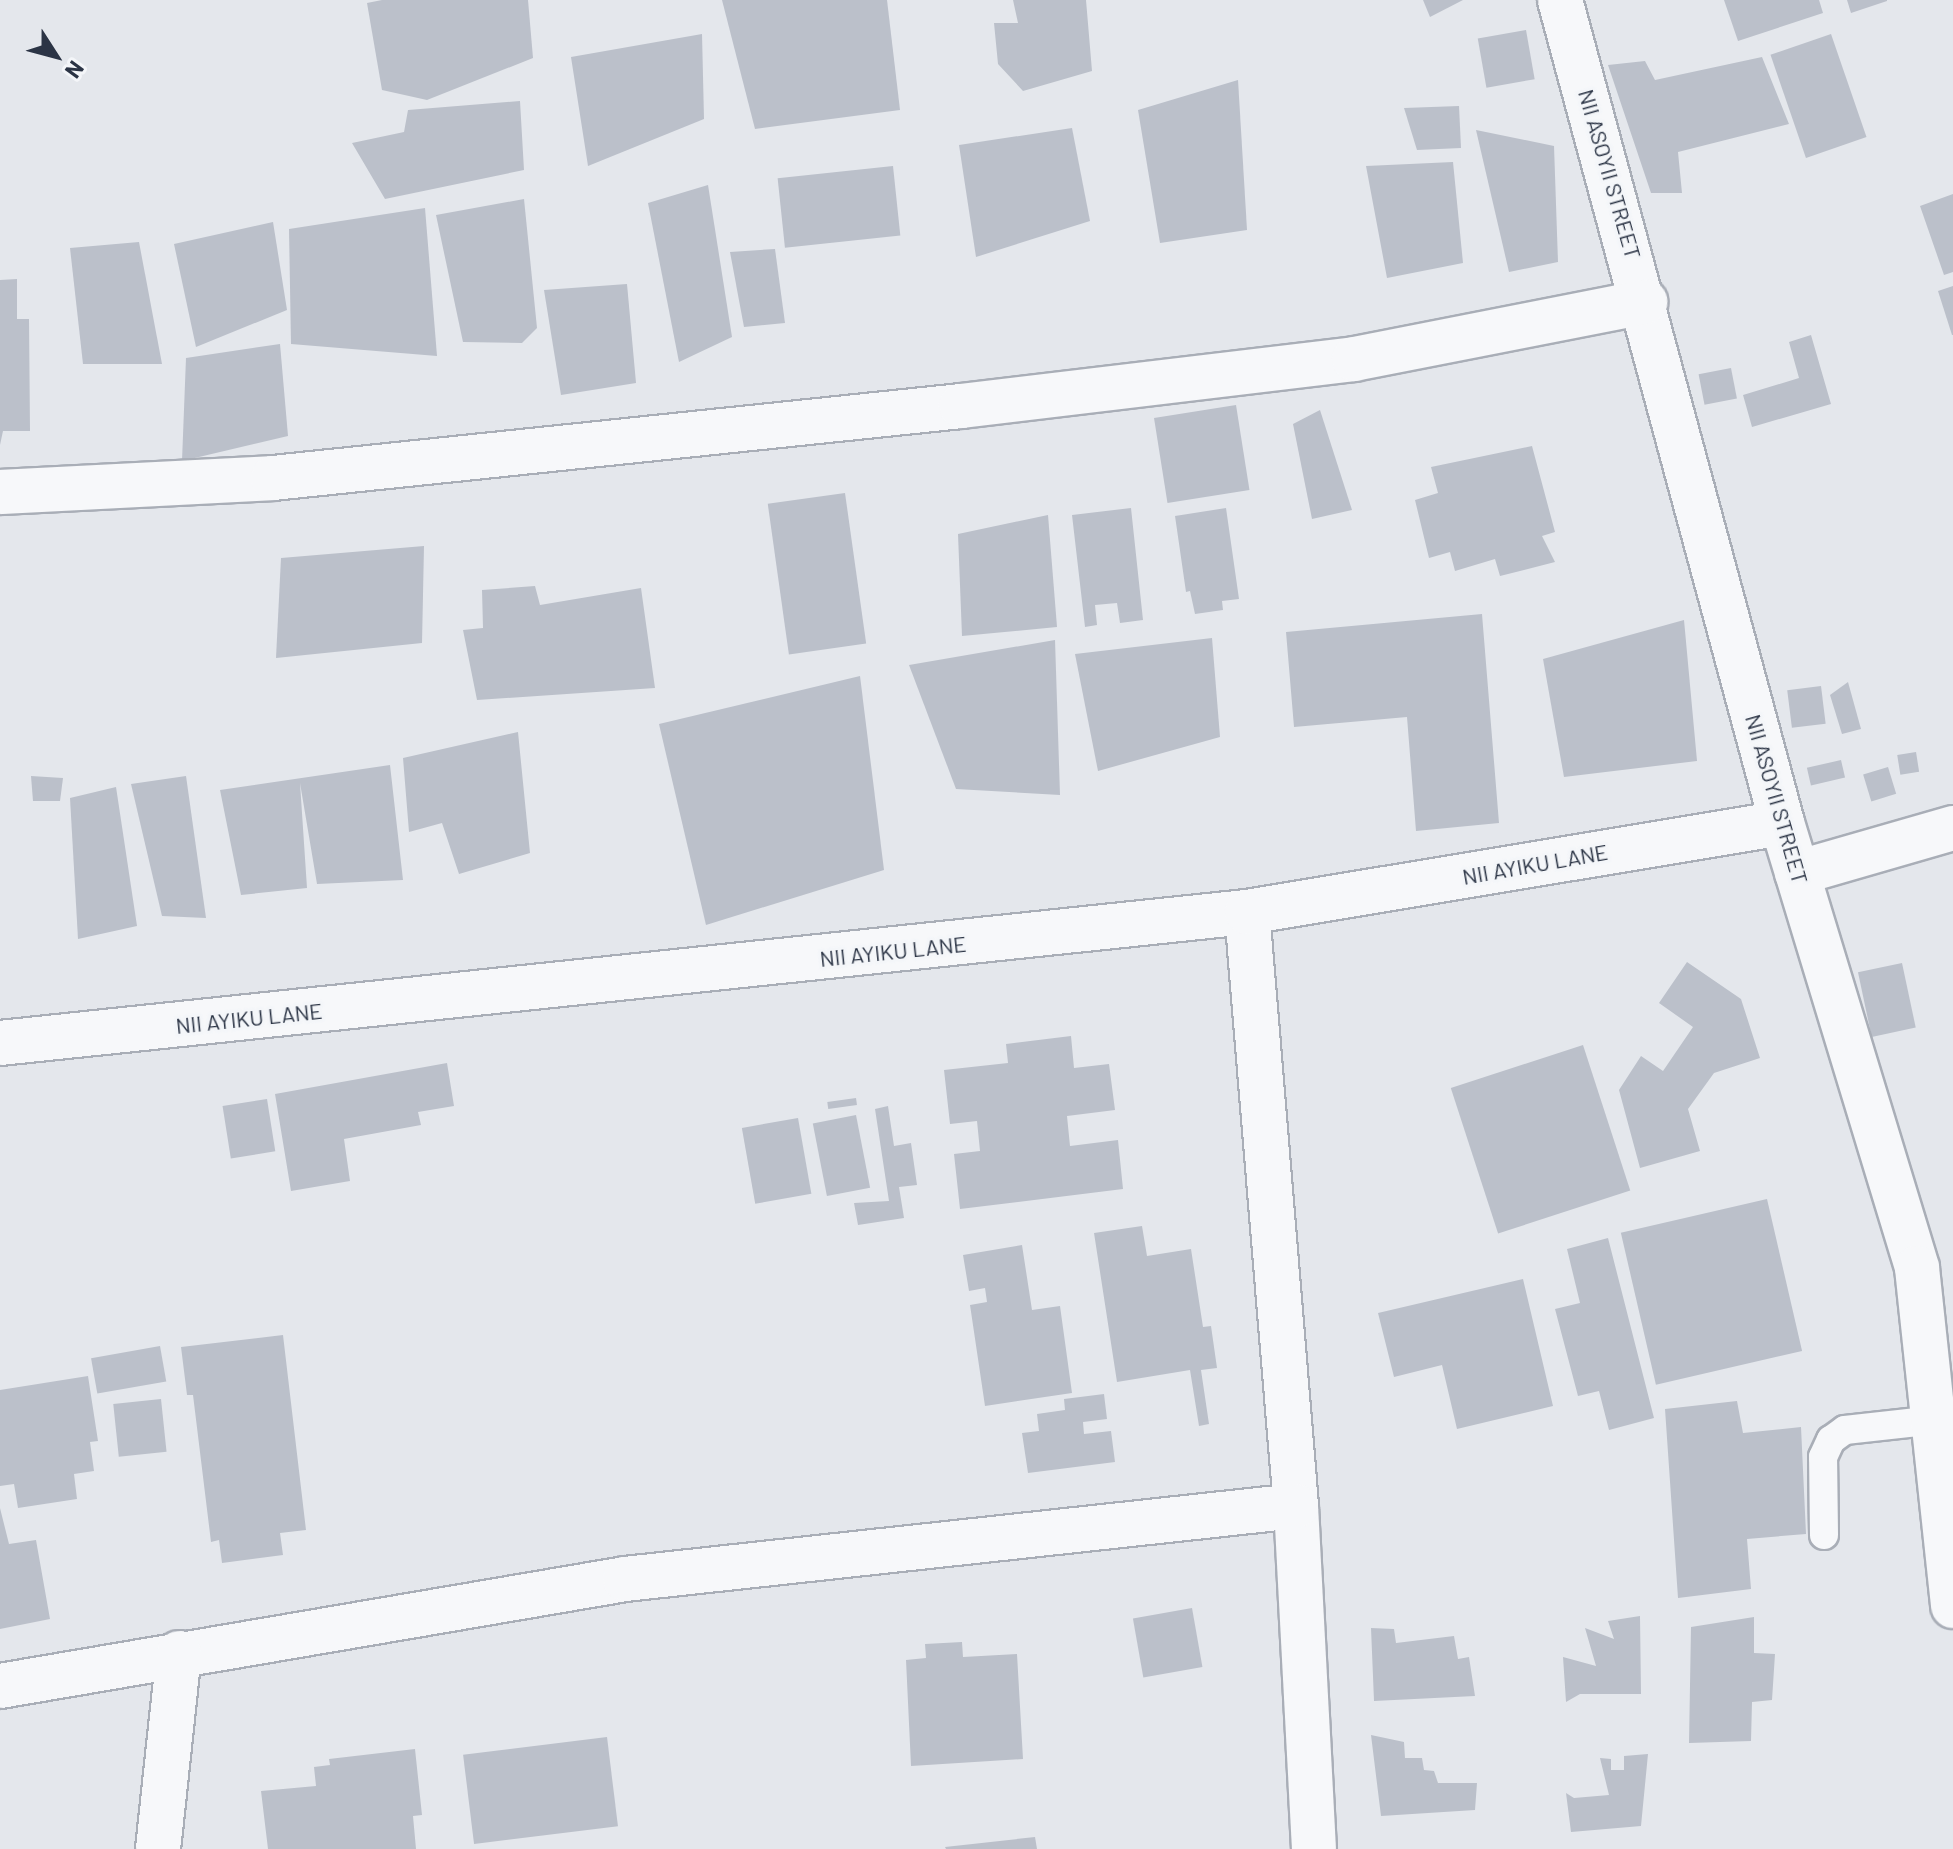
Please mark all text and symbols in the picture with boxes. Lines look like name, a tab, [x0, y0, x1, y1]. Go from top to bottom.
north arrow	[16, 16, 96, 96]
text: N	[61, 57, 90, 84]
street label: NII ASOYII STREET	[1573, 86, 1647, 262]
street label: NII ASOYII STREET	[1740, 711, 1814, 887]
street label: NII AYIKU LANE	[1460, 838, 1610, 890]
street label: NII AYIKU LANE	[818, 930, 968, 972]
street label: NII AYIKU LANE	[174, 997, 324, 1039]

